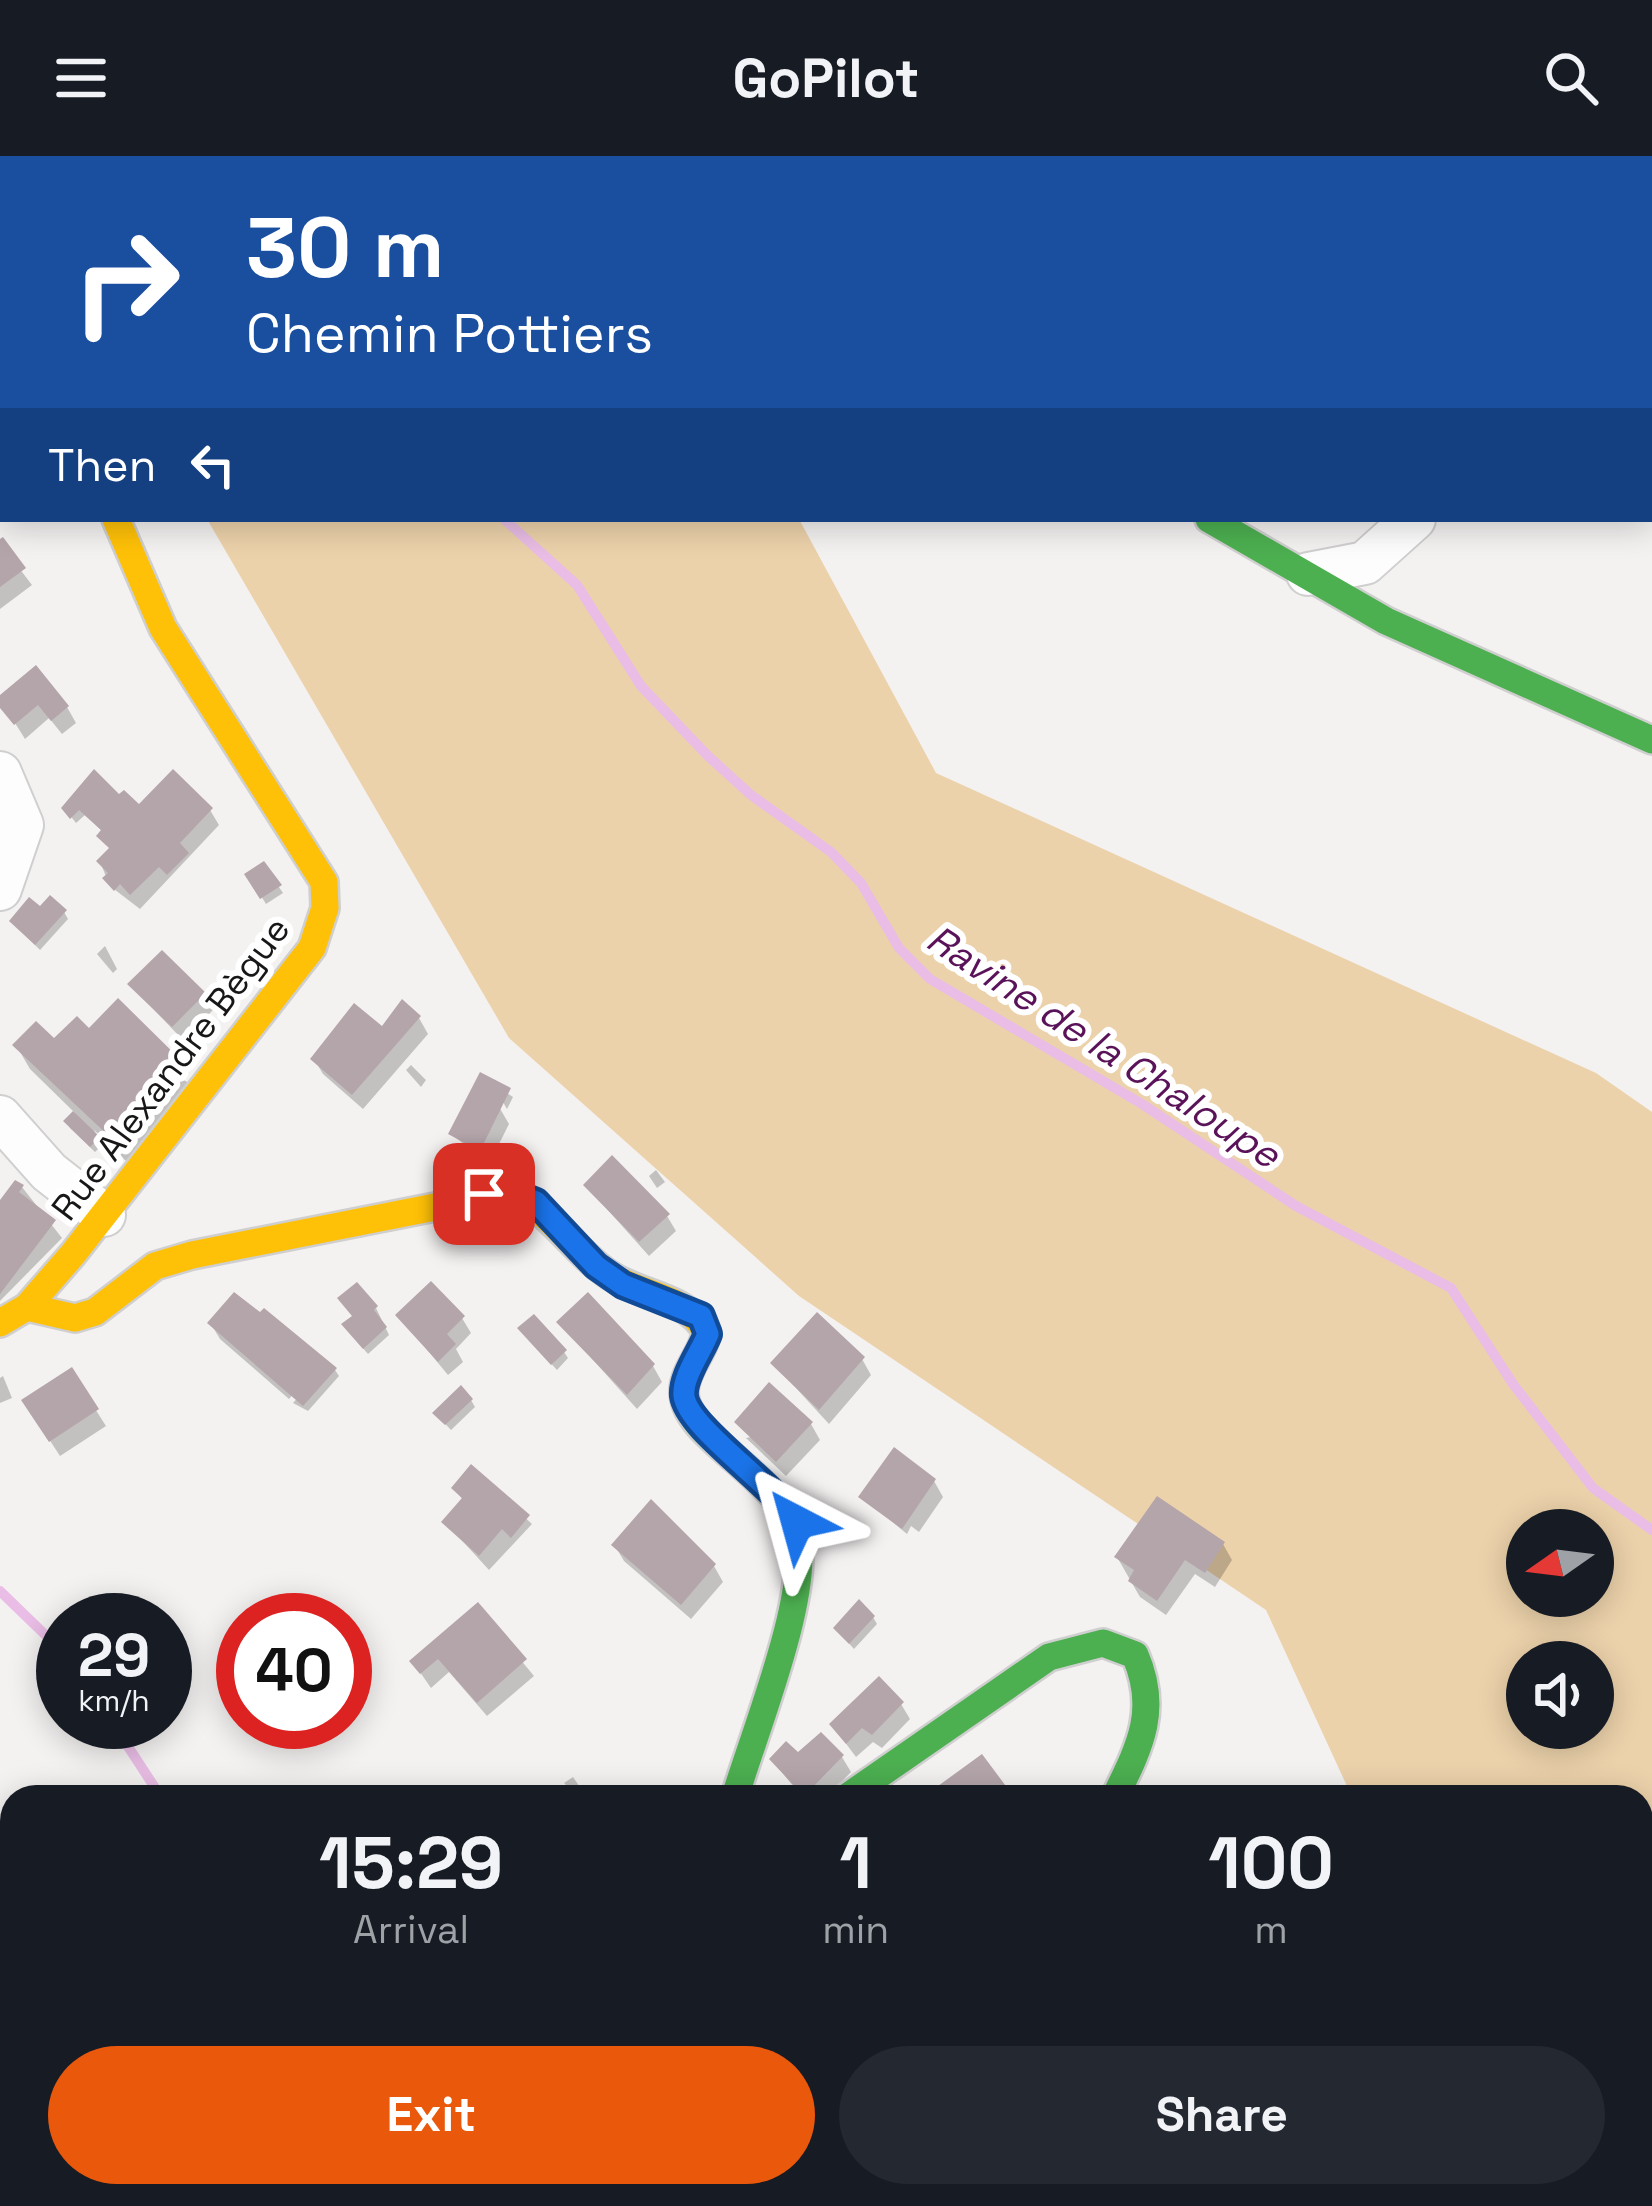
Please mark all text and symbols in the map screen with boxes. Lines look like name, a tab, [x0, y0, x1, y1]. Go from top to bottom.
text: GoPilot	[733, 44, 919, 113]
icon: menu	[48, 45, 114, 111]
icon: search	[1538, 45, 1604, 111]
text: 30 m	[246, 194, 445, 302]
icon: right	[48, 204, 204, 360]
text: Chemin Pottiers	[246, 299, 653, 368]
icon: left	[180, 432, 246, 498]
text: Then	[48, 437, 156, 494]
street label: Rue Alexandre Bègue	[42, 908, 300, 1230]
water label: Ravine de la Chaloupe	[918, 914, 1291, 1180]
pin	[433, 1143, 535, 1245]
icon: arrive	[451, 1161, 517, 1227]
position arrow	[734, 1459, 860, 1585]
north arrow	[1506, 1509, 1614, 1617]
map controls	[1506, 1509, 1614, 1749]
speed limit sign: 40	[216, 1593, 372, 1749]
text: 29	[78, 1617, 150, 1694]
button: sound	[1506, 1641, 1614, 1749]
text: km/h	[78, 1681, 150, 1720]
text: 15:29	[319, 1817, 503, 1909]
text: 1	[839, 1817, 872, 1909]
text: 100	[1208, 1817, 1334, 1909]
text: Arrival	[353, 1905, 469, 1954]
text: min	[822, 1905, 889, 1954]
text: m	[1254, 1905, 1288, 1954]
button: Exit	[48, 2046, 815, 2184]
button: Share	[839, 2046, 1605, 2184]

